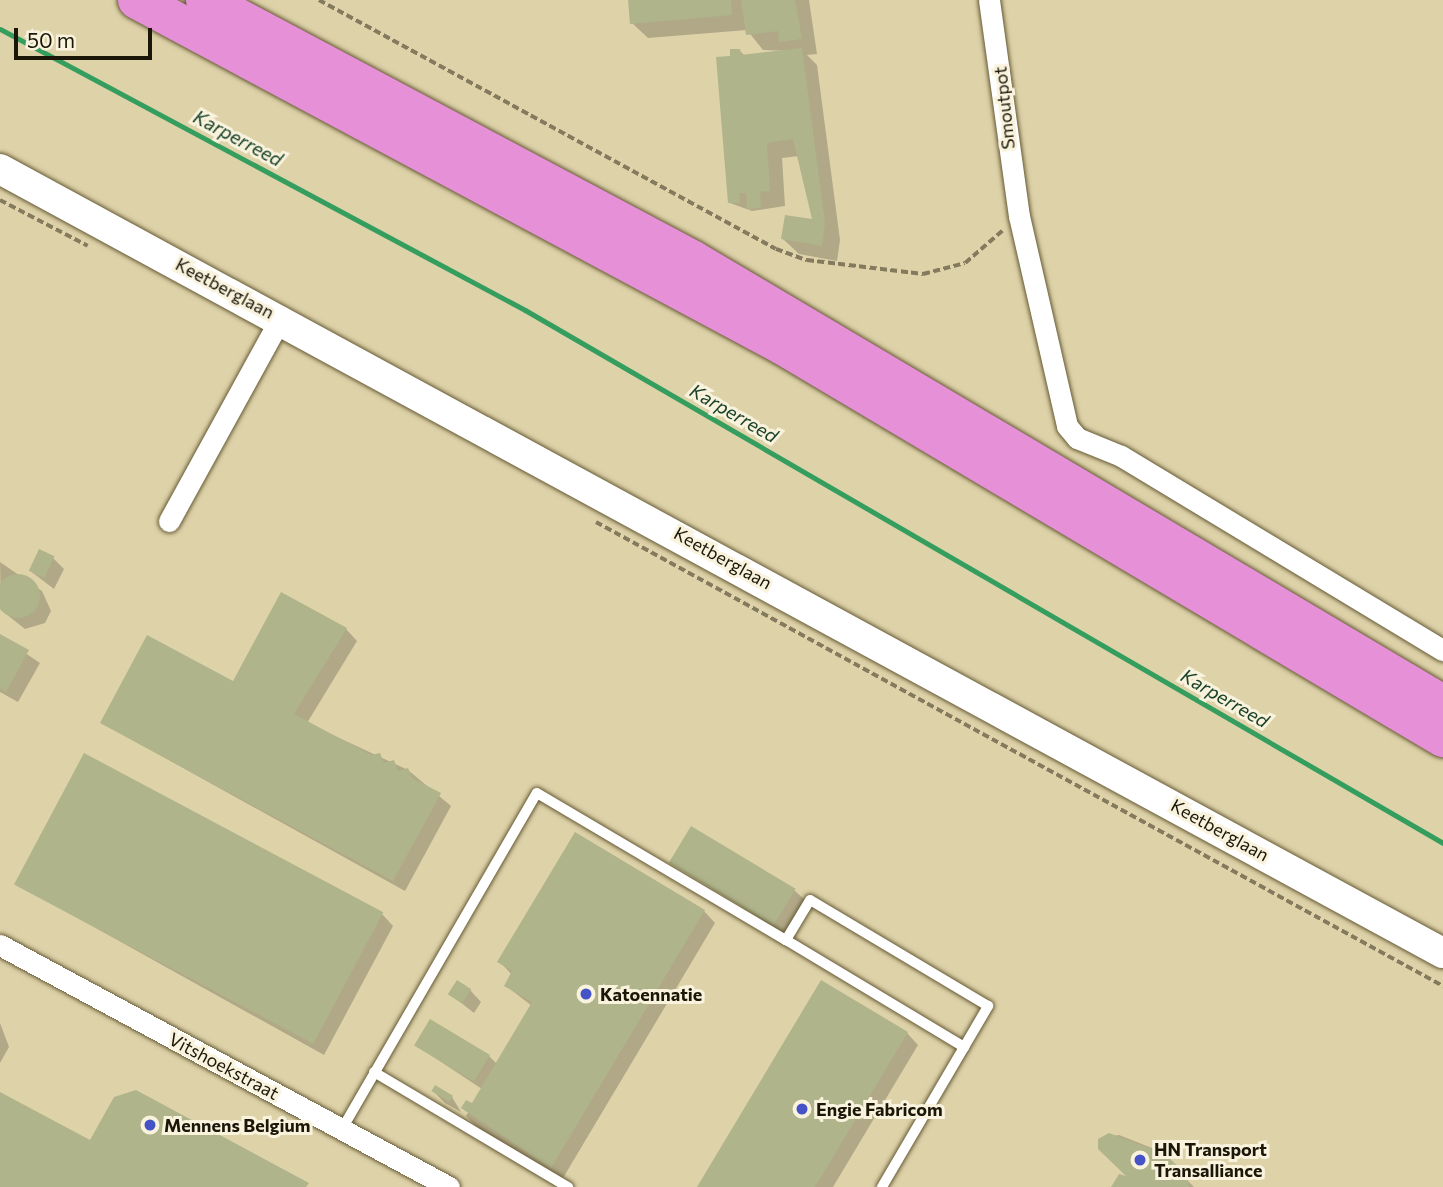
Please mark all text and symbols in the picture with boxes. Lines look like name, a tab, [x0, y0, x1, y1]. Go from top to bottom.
scale bar	[18, 14, 156, 58]
text: 50 m	[27, 27, 75, 52]
street label: Smoutpot	[989, 66, 1019, 150]
water label: Karperreed	[190, 105, 286, 171]
street label: Keetberglaan	[172, 253, 278, 323]
water label: Karperreed	[686, 379, 782, 447]
street label: Keetberglaan	[670, 522, 776, 594]
water label: Karperreed	[1177, 664, 1273, 732]
street label: Keetberglaan	[1167, 794, 1273, 866]
place label: Katoennatie	[600, 983, 702, 1005]
marker: Katoennatie	[578, 986, 594, 1002]
street label: Vitshoekstraat	[165, 1028, 283, 1104]
place label: Engie Fabricom	[816, 1098, 943, 1120]
marker: Engie Fabricom	[794, 1101, 810, 1117]
place label: Mennens Belgium	[164, 1114, 310, 1136]
marker: Mennens Belgium	[142, 1117, 158, 1133]
place label: HN Transport Transalliance	[1154, 1139, 1267, 1182]
marker: HN Transport Transalliance	[1132, 1152, 1148, 1168]

